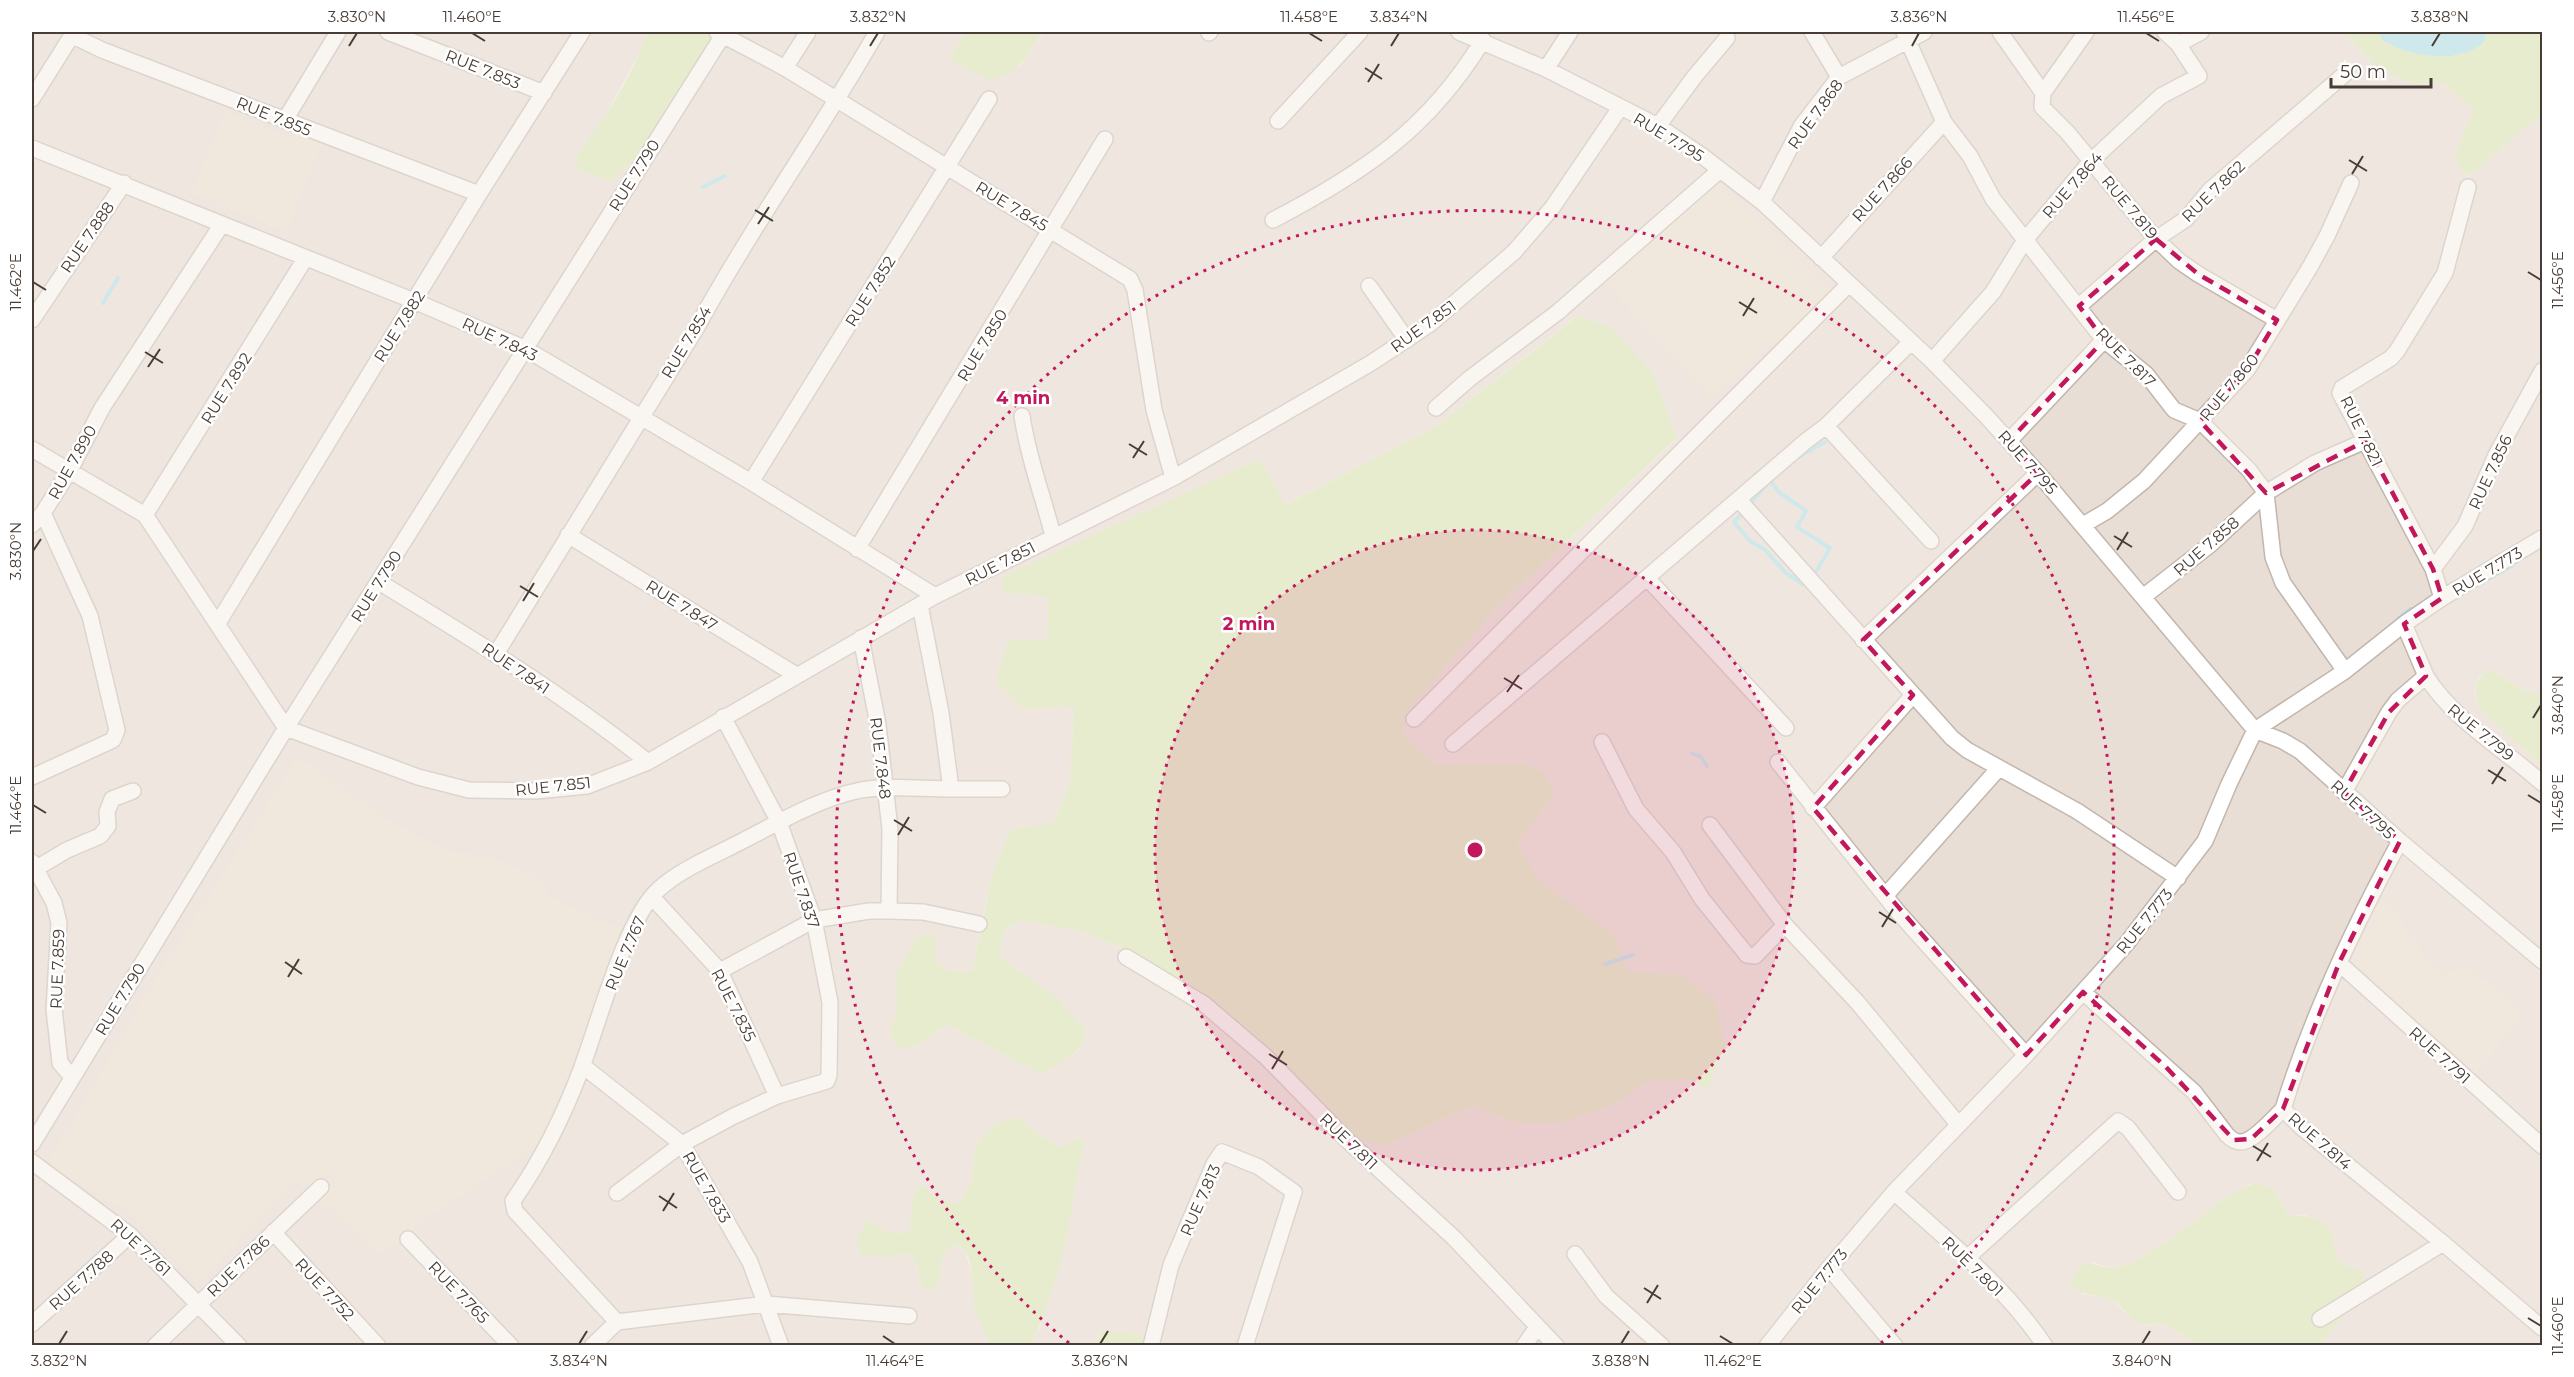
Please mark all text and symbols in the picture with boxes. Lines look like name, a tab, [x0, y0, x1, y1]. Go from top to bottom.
text: 3.830°N	[328, 7, 386, 26]
text: 11.460°E	[442, 7, 502, 26]
text: 3.832°N	[850, 7, 906, 26]
text: 11.458°E	[1280, 7, 1338, 26]
text: 3.834°N	[1370, 7, 1428, 26]
text: 3.836°N	[1890, 7, 1948, 26]
text: 11.456°E	[2117, 7, 2175, 26]
text: 3.838°N	[2411, 7, 2469, 26]
street label: RUE 7.853	[442, 46, 523, 93]
scale bar	[2331, 51, 2432, 89]
text: 50 m	[2340, 61, 2386, 83]
street label: RUE 7.868	[1784, 76, 1847, 153]
street label: RUE 7.855	[233, 93, 314, 140]
street label: RUE 7.795	[1630, 109, 1708, 166]
street label: RUE 7.790	[605, 136, 664, 215]
street label: RUE 7.864	[2038, 148, 2107, 222]
street label: RUE 7.866	[1848, 153, 1917, 226]
street label: RUE 7.862	[2178, 157, 2249, 226]
street label: RUE 7.819	[2098, 172, 2162, 243]
street label: RUE 7.845	[972, 177, 1051, 235]
street label: RUE 7.888	[57, 198, 118, 277]
text: 11.456°E	[2548, 251, 2567, 309]
text: 11.462°E	[6, 253, 25, 311]
street label: RUE 7.852	[841, 253, 900, 330]
street label: RUE 7.882	[370, 287, 429, 366]
street label: RUE 7.851	[1387, 296, 1460, 357]
street label: RUE 7.854	[657, 302, 716, 382]
street label: RUE 7.850	[953, 306, 1011, 385]
street label: RUE 7.843	[459, 314, 540, 365]
street label: RUE 7.817	[2092, 324, 2159, 391]
street label: RUE 7.892	[197, 349, 256, 427]
street label: RUE 7.860	[2196, 350, 2263, 425]
text: 4 min	[996, 387, 1050, 409]
street label: RUE 7.821	[2336, 393, 2387, 470]
street label: RUE 7.890	[44, 422, 101, 503]
street label: RUE 7.795	[1994, 427, 2061, 498]
street label: RUE 7.856	[2465, 432, 2516, 513]
street label: RUE 7.858	[2170, 513, 2243, 580]
text: 3.830°N	[6, 522, 25, 580]
street label: RUE 7.851	[962, 538, 1039, 589]
street label: RUE 7.773	[2449, 543, 2526, 600]
street label: RUE 7.790	[347, 547, 406, 626]
street label: RUE 7.847	[642, 576, 721, 635]
text: 2 min	[1223, 613, 1275, 635]
street label: RUE 7.841	[478, 639, 553, 698]
text: 3.840°N	[2548, 675, 2567, 735]
street label: RUE 7.799	[2444, 700, 2518, 765]
street label: RUE 7.848	[866, 716, 895, 800]
street label: RUE 7.851	[514, 773, 592, 800]
text: 11.458°E	[2548, 774, 2567, 832]
text: 11.464°E	[6, 776, 25, 834]
street label: RUE 7.795	[2327, 776, 2398, 843]
centre of rings	[1465, 840, 1485, 860]
street label: RUE 7.837	[780, 849, 823, 931]
street label: RUE 7.773	[2112, 885, 2177, 958]
street label: RUE 7.767	[601, 913, 650, 993]
street label: RUE 7.859	[47, 929, 68, 1009]
street label: RUE 7.790	[92, 960, 149, 1039]
street label: RUE 7.835	[707, 966, 760, 1045]
street label: RUE 7.791	[2405, 1023, 2474, 1088]
street label: RUE 7.811	[1316, 1109, 1382, 1174]
street label: RUE 7.814	[2284, 1109, 2356, 1174]
street label: RUE 7.833	[678, 1148, 735, 1226]
street label: RUE 7.813	[1176, 1161, 1225, 1239]
street label: RUE 7.761	[107, 1215, 175, 1280]
street label: RUE 7.786	[203, 1232, 274, 1301]
street label: RUE 7.801	[1938, 1232, 2007, 1300]
street label: RUE 7.773	[1787, 1245, 1852, 1318]
street label: RUE 7.788	[45, 1246, 118, 1314]
street label: RUE 7.752	[291, 1254, 358, 1324]
street label: RUE 7.765	[424, 1257, 493, 1327]
text: 11.460°E	[2548, 1296, 2567, 1356]
text: 3.832°N	[31, 1351, 87, 1370]
text: 3.834°N	[550, 1351, 608, 1370]
text: 11.464°E	[866, 1351, 924, 1370]
text: 3.836°N	[1071, 1351, 1129, 1370]
text: 3.838°N	[1592, 1351, 1650, 1370]
text: 11.462°E	[1704, 1351, 1762, 1370]
text: 3.840°N	[2112, 1351, 2172, 1370]

